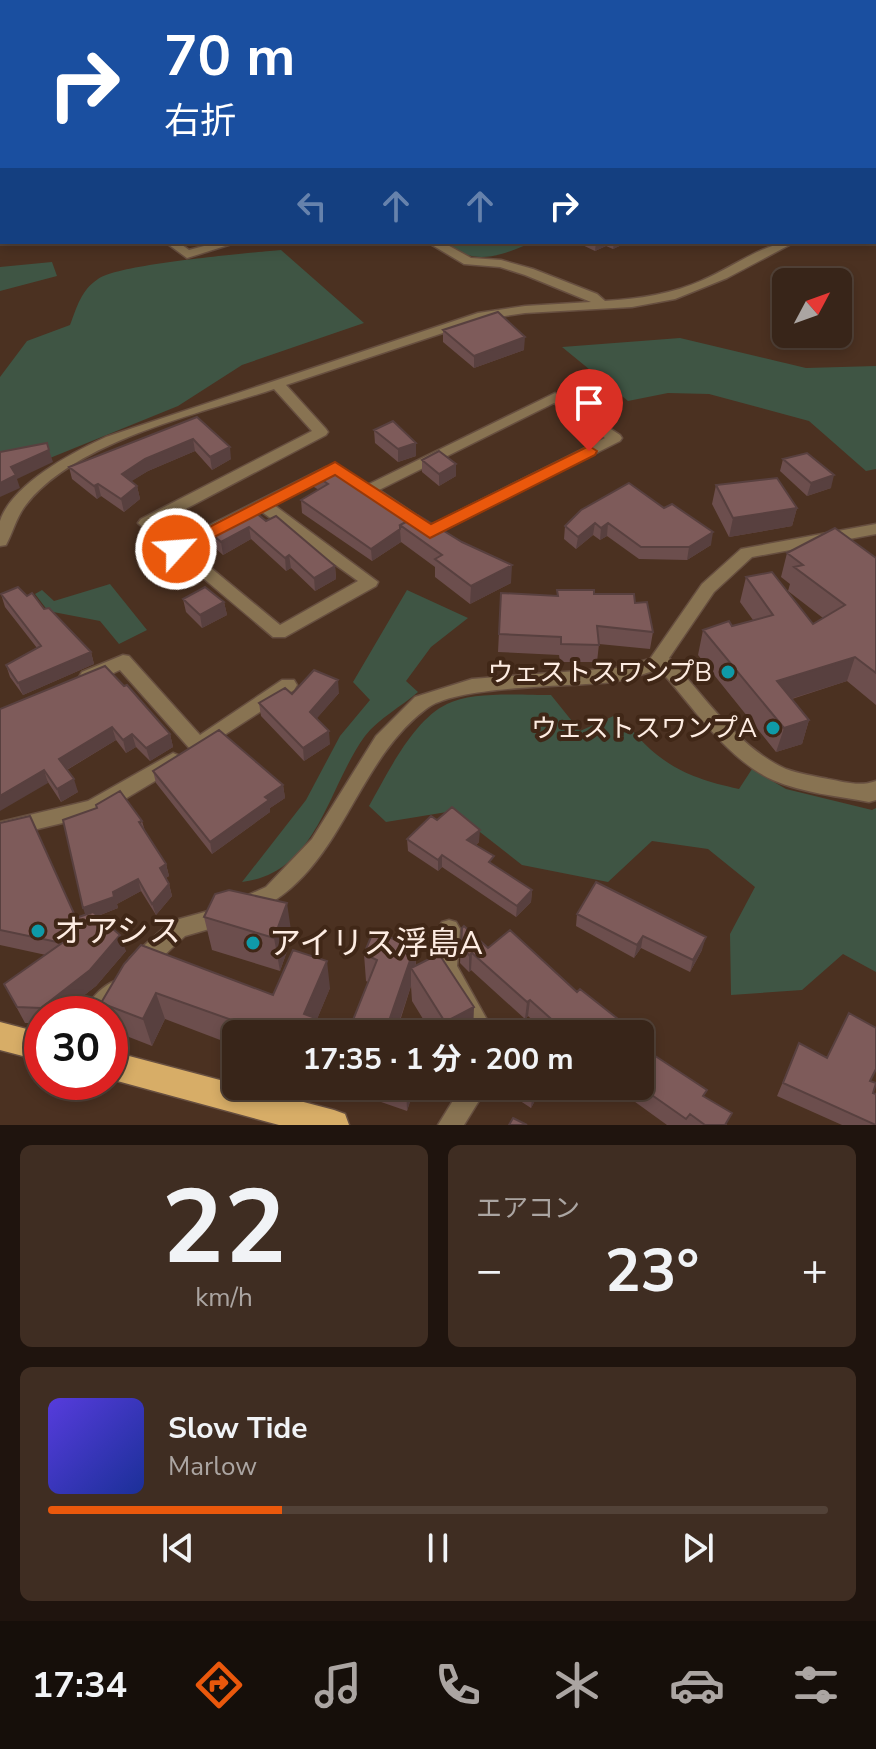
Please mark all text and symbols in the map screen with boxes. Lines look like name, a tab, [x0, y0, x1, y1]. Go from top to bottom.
text: 70 m	[164, 18, 295, 95]
icon: right	[32, 32, 136, 136]
text: 右折	[164, 97, 236, 146]
icon: left	[290, 184, 334, 228]
icon: ahead	[374, 184, 418, 228]
icon: ahead	[458, 184, 502, 228]
icon: right	[542, 184, 586, 228]
north arrow	[772, 268, 852, 348]
map controls	[772, 268, 852, 348]
pin	[555, 369, 623, 451]
icon: arrive	[567, 381, 611, 425]
position arrow	[134, 507, 218, 591]
place label: ウェストスワンプB	[487, 655, 712, 690]
marker: ウェストスワンプB	[719, 663, 737, 681]
place label: ウェストスワンプA	[531, 711, 757, 746]
marker: ウェストスワンプA	[764, 719, 782, 737]
place label: オアシス	[54, 910, 181, 953]
marker: オアシス	[29, 922, 47, 940]
place label: アイリス浮島A	[269, 922, 483, 965]
marker: アイリス浮島A	[244, 934, 262, 952]
speed limit sign: 30	[24, 996, 128, 1100]
text: 17:35 · 1 分 · 200 m	[302, 1039, 574, 1080]
text: 22	[162, 1157, 286, 1299]
text: エアコン	[476, 1191, 580, 1226]
text: 23°	[605, 1230, 699, 1312]
text: −	[476, 1241, 502, 1301]
text: +	[802, 1241, 828, 1301]
text: km/h	[195, 1280, 253, 1315]
text: Slow Tide	[168, 1408, 308, 1449]
text: Marlow	[168, 1449, 257, 1484]
icon: previous	[156, 1526, 200, 1570]
icon: pause	[416, 1526, 460, 1570]
icon: next	[676, 1526, 720, 1570]
icon: directions	[191, 1657, 247, 1713]
icon: music	[310, 1657, 366, 1713]
icon: phone	[430, 1657, 486, 1713]
icon: climate	[549, 1657, 605, 1713]
icon: car	[669, 1657, 725, 1713]
icon: filters	[788, 1657, 844, 1713]
text: 17:34	[32, 1661, 127, 1710]

